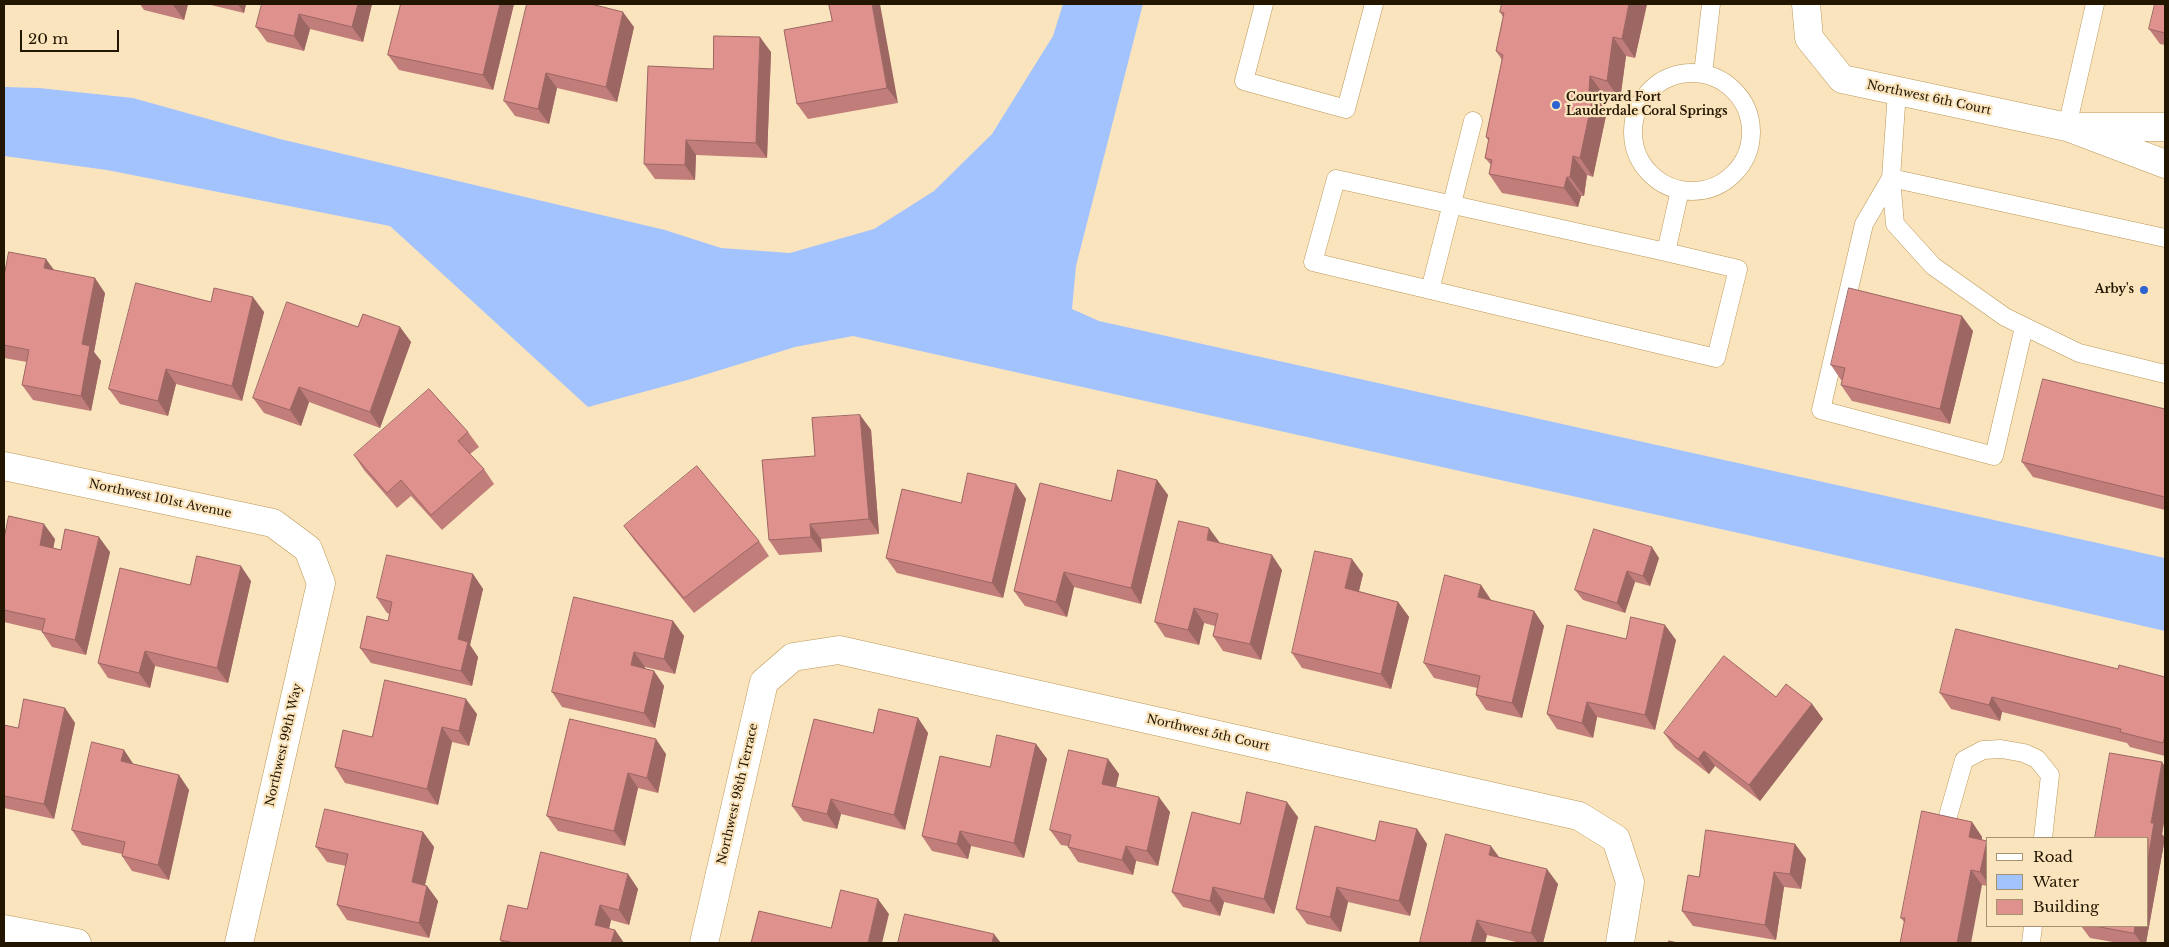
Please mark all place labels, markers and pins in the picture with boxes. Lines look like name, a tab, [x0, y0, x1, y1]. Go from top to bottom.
place label: Courtyard Fort Lauderdale Coral Springs	[1566, 91, 1728, 119]
marker: Courtyard Fort Lauderdale Coral Springs	[1550, 99, 1562, 111]
place label: Arby's	[2095, 283, 2134, 297]
marker: Arby's	[2138, 284, 2150, 296]

